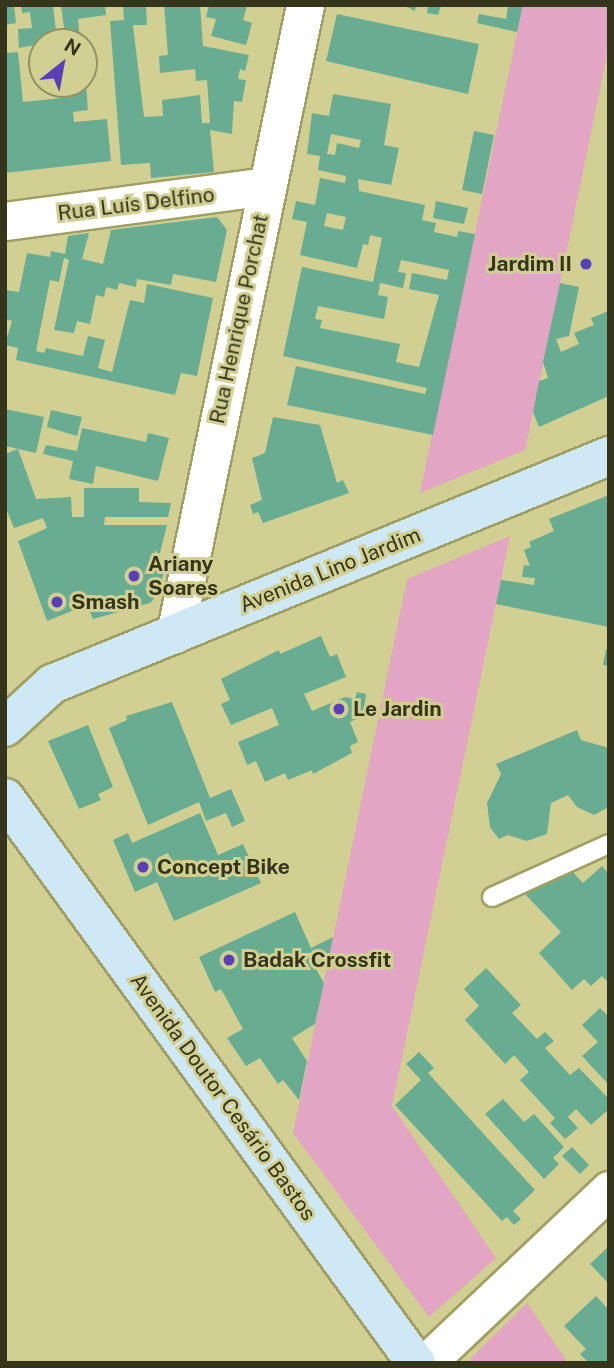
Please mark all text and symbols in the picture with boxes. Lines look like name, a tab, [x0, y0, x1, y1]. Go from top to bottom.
north arrow	[28, 28, 98, 98]
text: N	[61, 33, 85, 60]
street label: Rua Luís Delfino	[56, 182, 216, 226]
street label: Rua Henrique Porchat	[204, 212, 274, 426]
place label: Jardim II	[488, 251, 572, 277]
marker: Jardim II	[578, 256, 594, 272]
street label: Avenida Lino Jardim	[236, 522, 424, 618]
place label: Ariany Soares	[148, 551, 218, 601]
marker: Ariany Soares	[126, 568, 142, 584]
place label: Smash	[71, 589, 140, 615]
marker: Smash	[49, 594, 65, 610]
place label: Le Jardin	[353, 696, 442, 722]
marker: Le Jardin	[331, 701, 347, 717]
place label: Concept Bike	[157, 854, 290, 880]
marker: Concept Bike	[135, 859, 151, 875]
place label: Badak Crossfit	[243, 947, 391, 973]
marker: Badak Crossfit	[221, 952, 237, 968]
street label: Avenida Doutor Cesário Bastos	[125, 969, 321, 1225]

